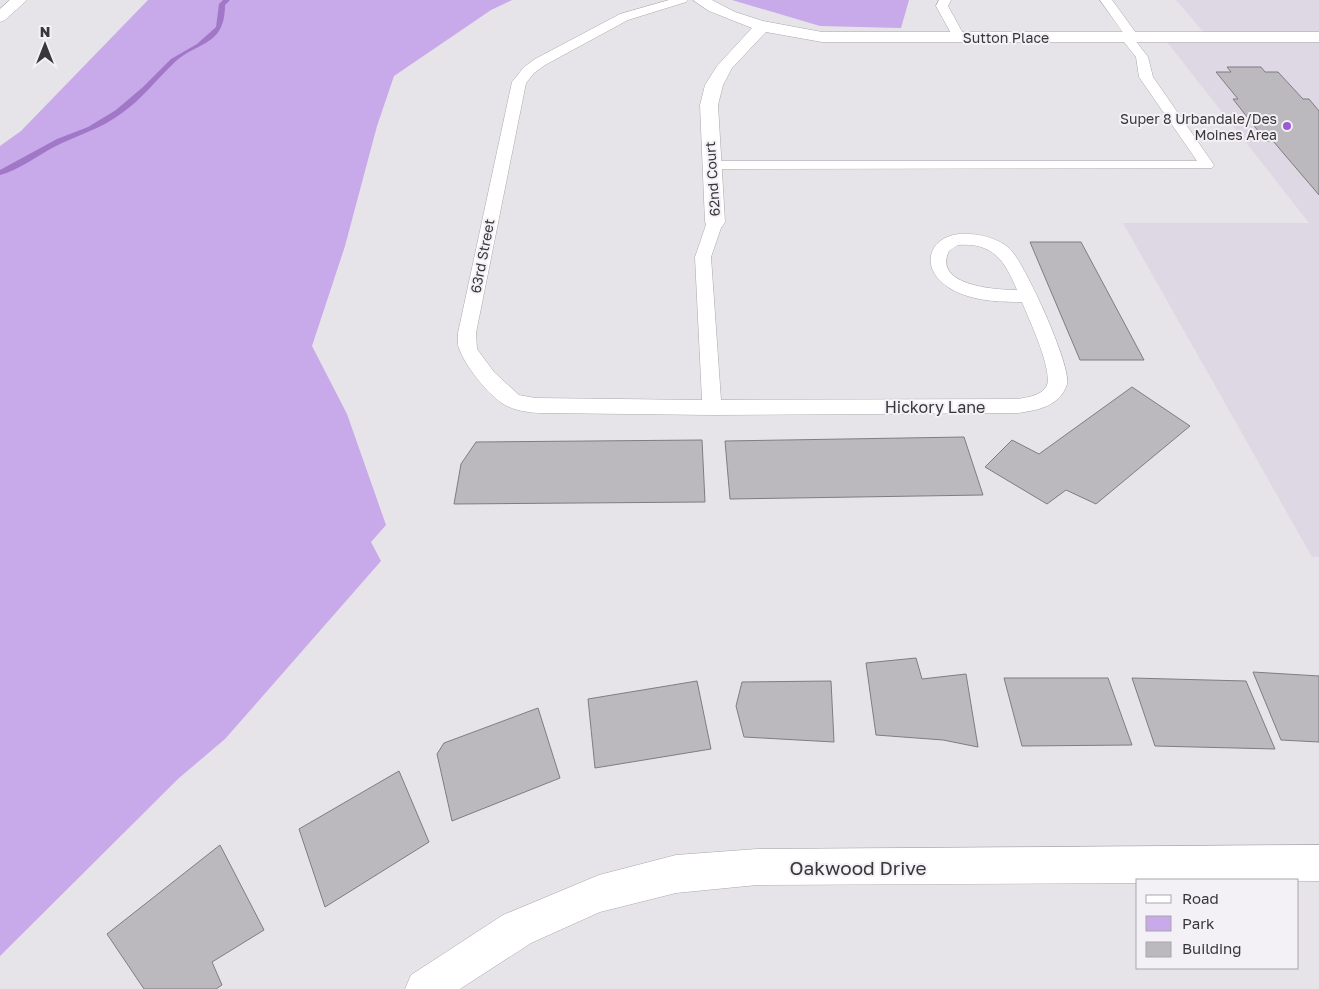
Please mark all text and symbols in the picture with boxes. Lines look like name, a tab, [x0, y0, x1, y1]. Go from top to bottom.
north arrow	[20, 20, 70, 70]
text: N	[40, 23, 50, 40]
street label: Sutton Place	[963, 29, 1049, 46]
place label: Super 8 Urbandale/Des Moines Area	[1120, 110, 1277, 143]
marker: Super 8 Urbandale/Des Moines Area	[1281, 120, 1293, 132]
street label: 62nd Court	[701, 141, 723, 217]
street label: 63rd Street	[466, 217, 498, 295]
street label: Hickory Lane	[885, 397, 985, 417]
street label: Oakwood Drive	[789, 856, 927, 879]
legend	[1136, 879, 1299, 969]
text: Road	[1182, 889, 1219, 907]
text: Park	[1182, 914, 1215, 932]
text: Building	[1182, 939, 1242, 957]

